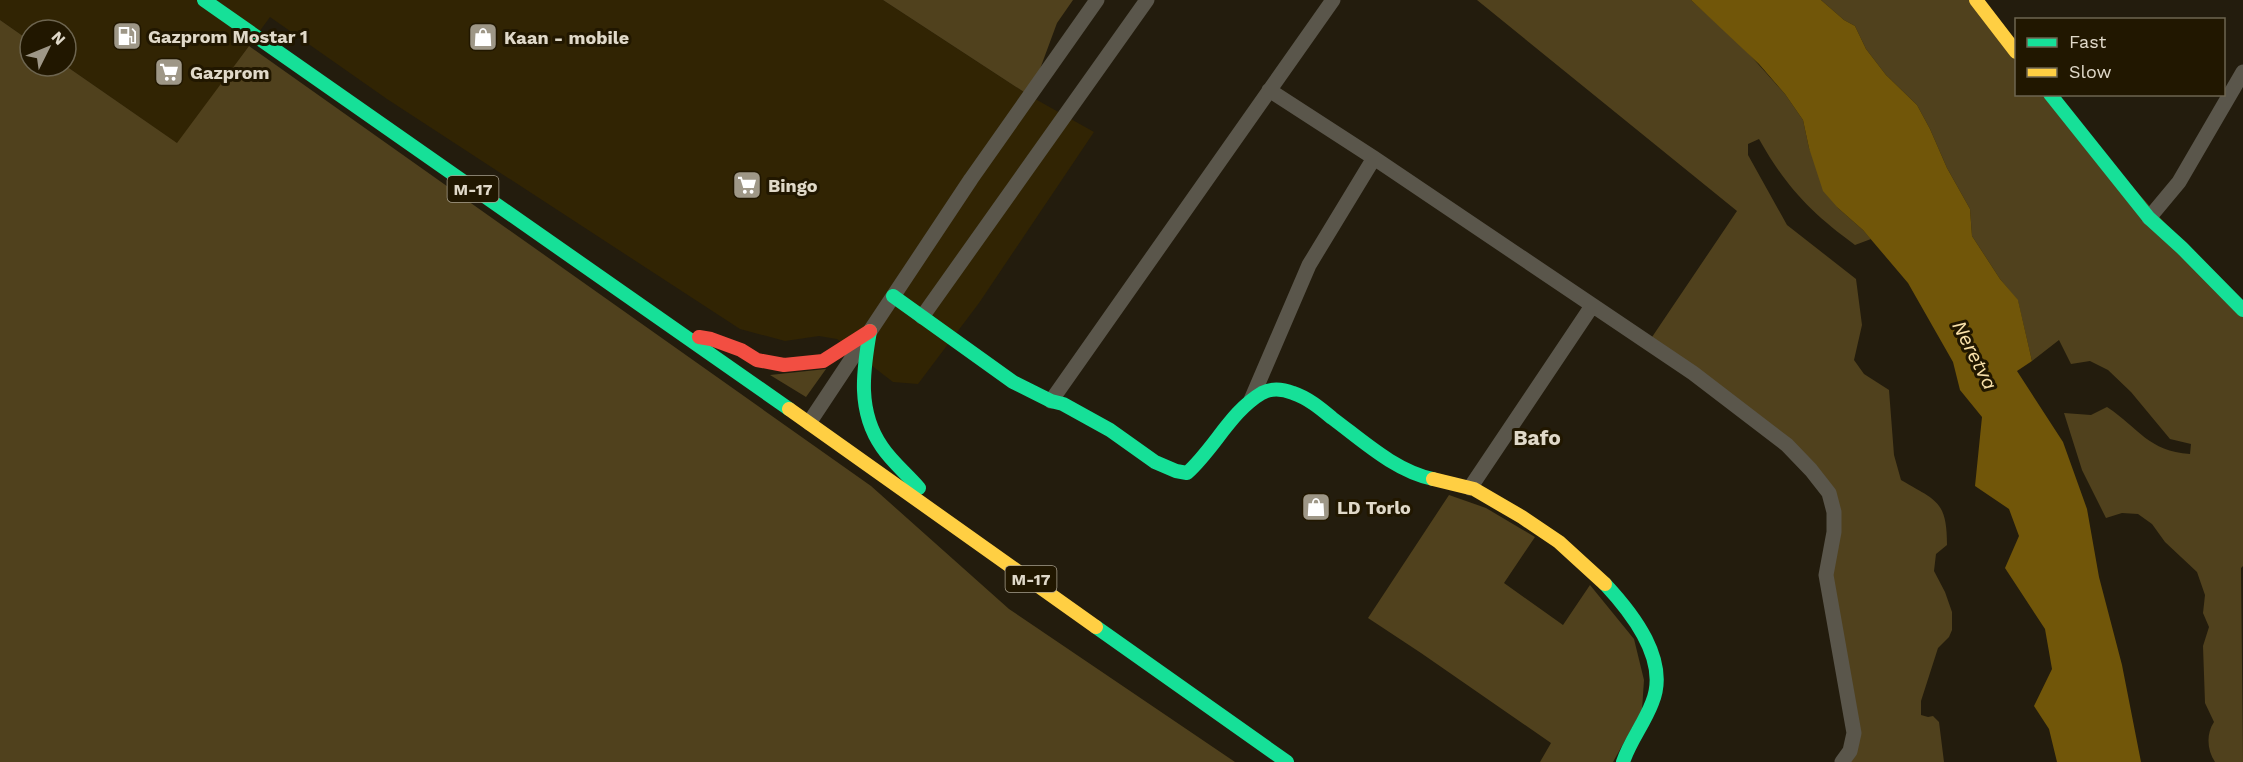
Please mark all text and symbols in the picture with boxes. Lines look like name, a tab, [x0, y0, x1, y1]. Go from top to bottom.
north arrow	[18, 18, 78, 78]
legend	[2015, 18, 2225, 96]
fuel station icon: Gazprom Mostar 1	[111, 20, 143, 52]
shop icon: Kaan - mobile	[467, 21, 499, 53]
place label: Gazprom Mostar 1	[148, 26, 308, 47]
text: N	[48, 27, 70, 49]
place label: Kaan - mobile	[504, 27, 629, 48]
text: Fast	[2069, 31, 2107, 52]
supermarket icon: Gazprom	[153, 56, 185, 88]
text: Slow	[2069, 61, 2112, 82]
place label: Gazprom	[190, 62, 269, 83]
supermarket icon: Bingo	[731, 169, 763, 201]
place label: Bingo	[768, 175, 818, 196]
road number: M-17	[448, 176, 498, 202]
water label: Neretva	[1947, 316, 2003, 394]
district label: Bafo	[1513, 425, 1561, 450]
shop icon: LD Torlo	[1300, 491, 1332, 523]
place label: LD Torlo	[1337, 497, 1411, 518]
road number: M-17	[1006, 566, 1056, 592]

